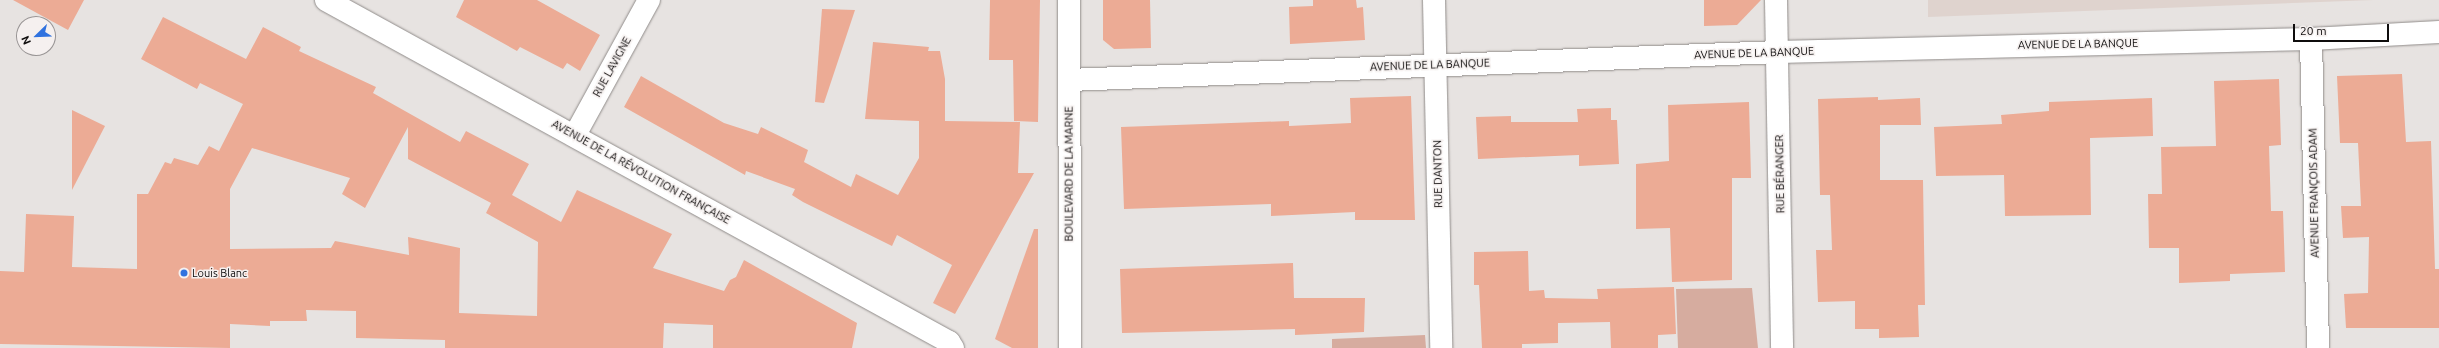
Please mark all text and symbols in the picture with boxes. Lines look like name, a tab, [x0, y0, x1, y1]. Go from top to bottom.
north arrow	[16, 16, 56, 56]
scale bar	[2295, 16, 2391, 42]
text: 20 m	[2300, 24, 2327, 37]
text: N	[19, 34, 33, 46]
street label: RUE LAVIGNE	[590, 35, 634, 99]
street label: AVENUE DE LA BANQUE	[2018, 36, 2138, 52]
street label: AVENUE DE LA BANQUE	[1694, 44, 1814, 62]
street label: AVENUE DE LA BANQUE	[1370, 56, 1490, 74]
street label: BOULEVARD DE LA MARNE	[1062, 106, 1076, 242]
street label: AVENUE DE LA RÉVOLUTION FRANÇAISE	[549, 117, 733, 227]
street label: AVENUE FRANÇOIS ADAM	[2306, 128, 2322, 258]
street label: RUE BÉRANGER	[1773, 135, 1787, 213]
street label: RUE DANTON	[1431, 140, 1445, 208]
place label: Louis Blanc	[192, 266, 247, 280]
marker: Louis Blanc	[179, 268, 189, 278]

